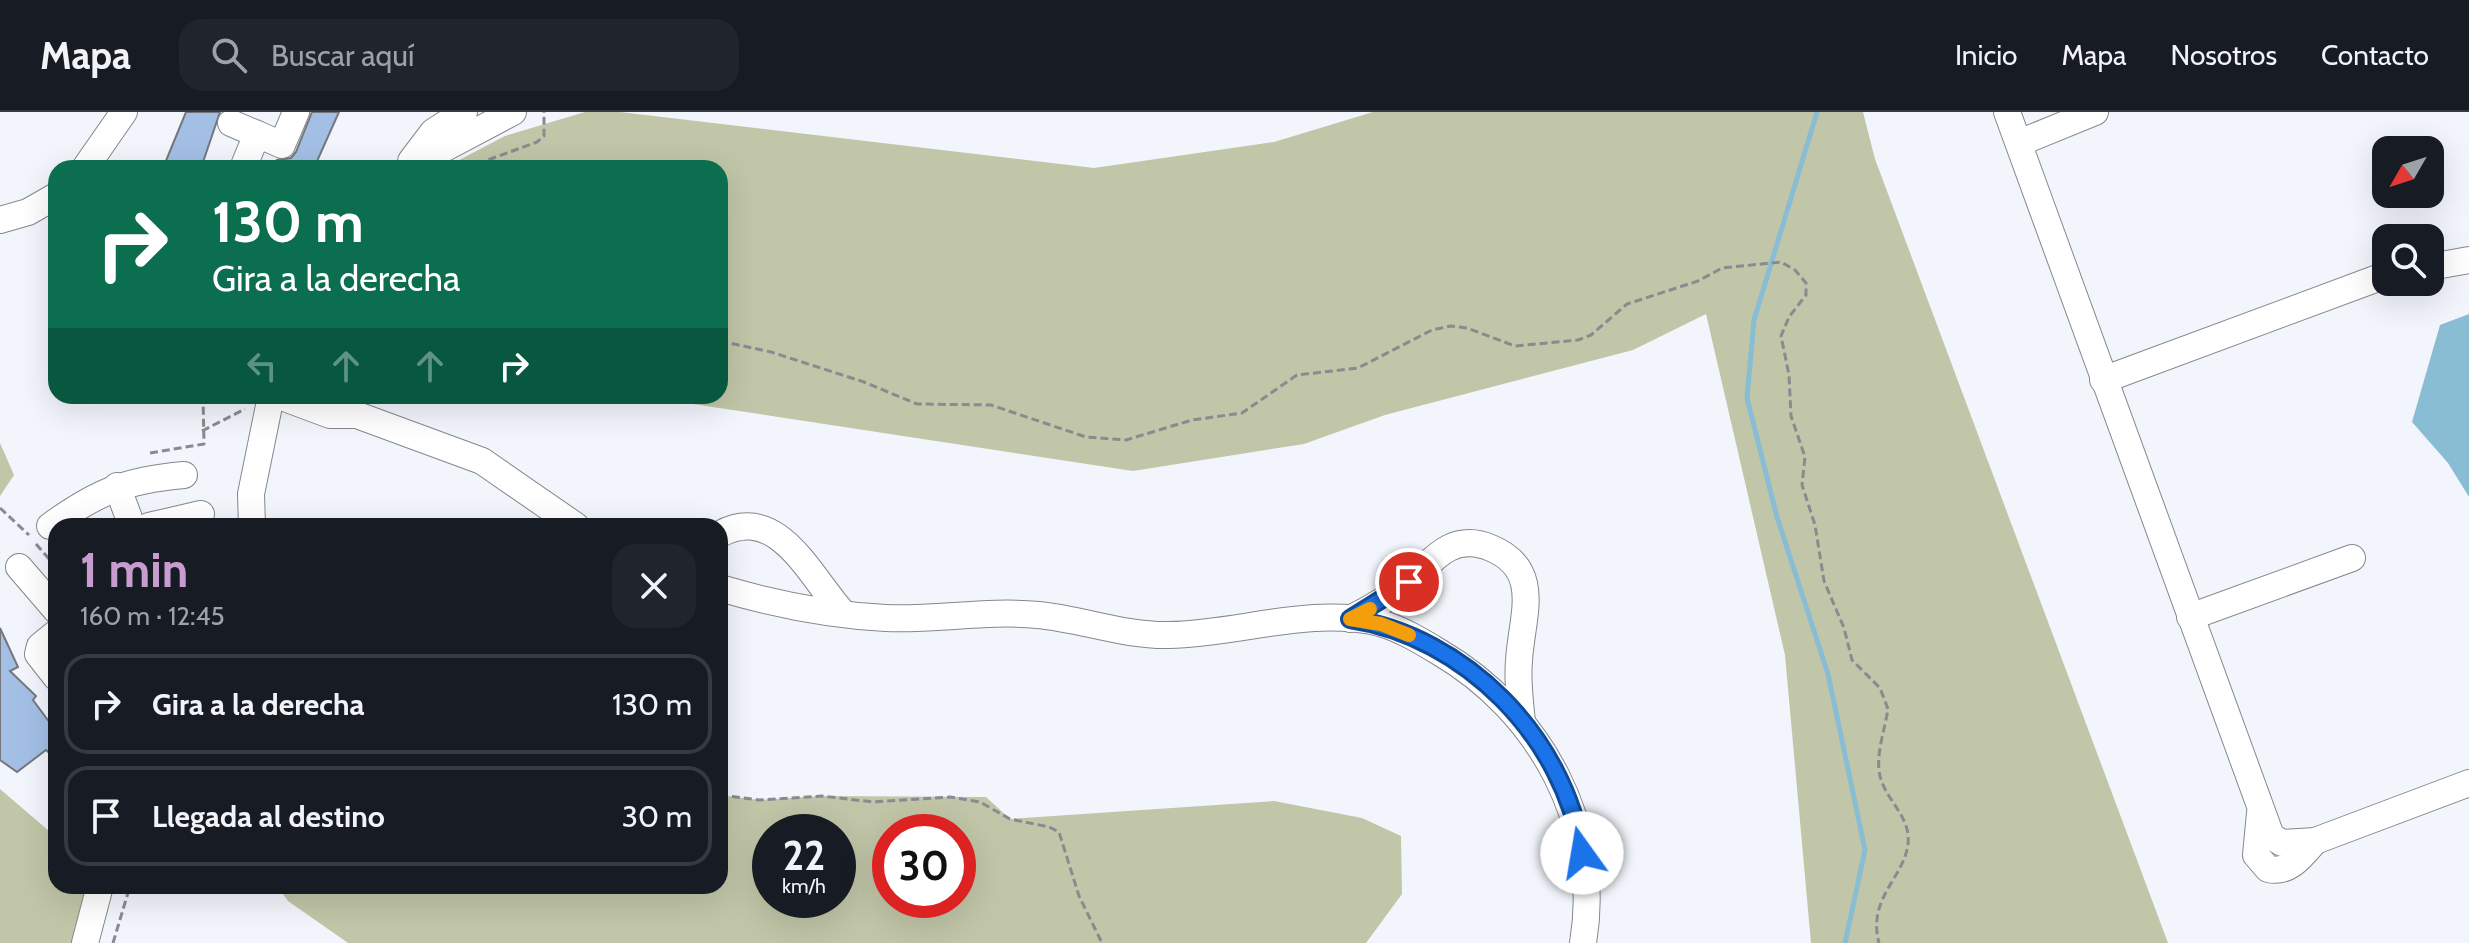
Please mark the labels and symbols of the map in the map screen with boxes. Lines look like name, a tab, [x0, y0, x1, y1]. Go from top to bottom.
north arrow	[2372, 136, 2444, 208]
pin	[1375, 548, 1443, 616]
position arrow	[1540, 811, 1624, 895]
speed limit sign: 30	[872, 814, 976, 918]

